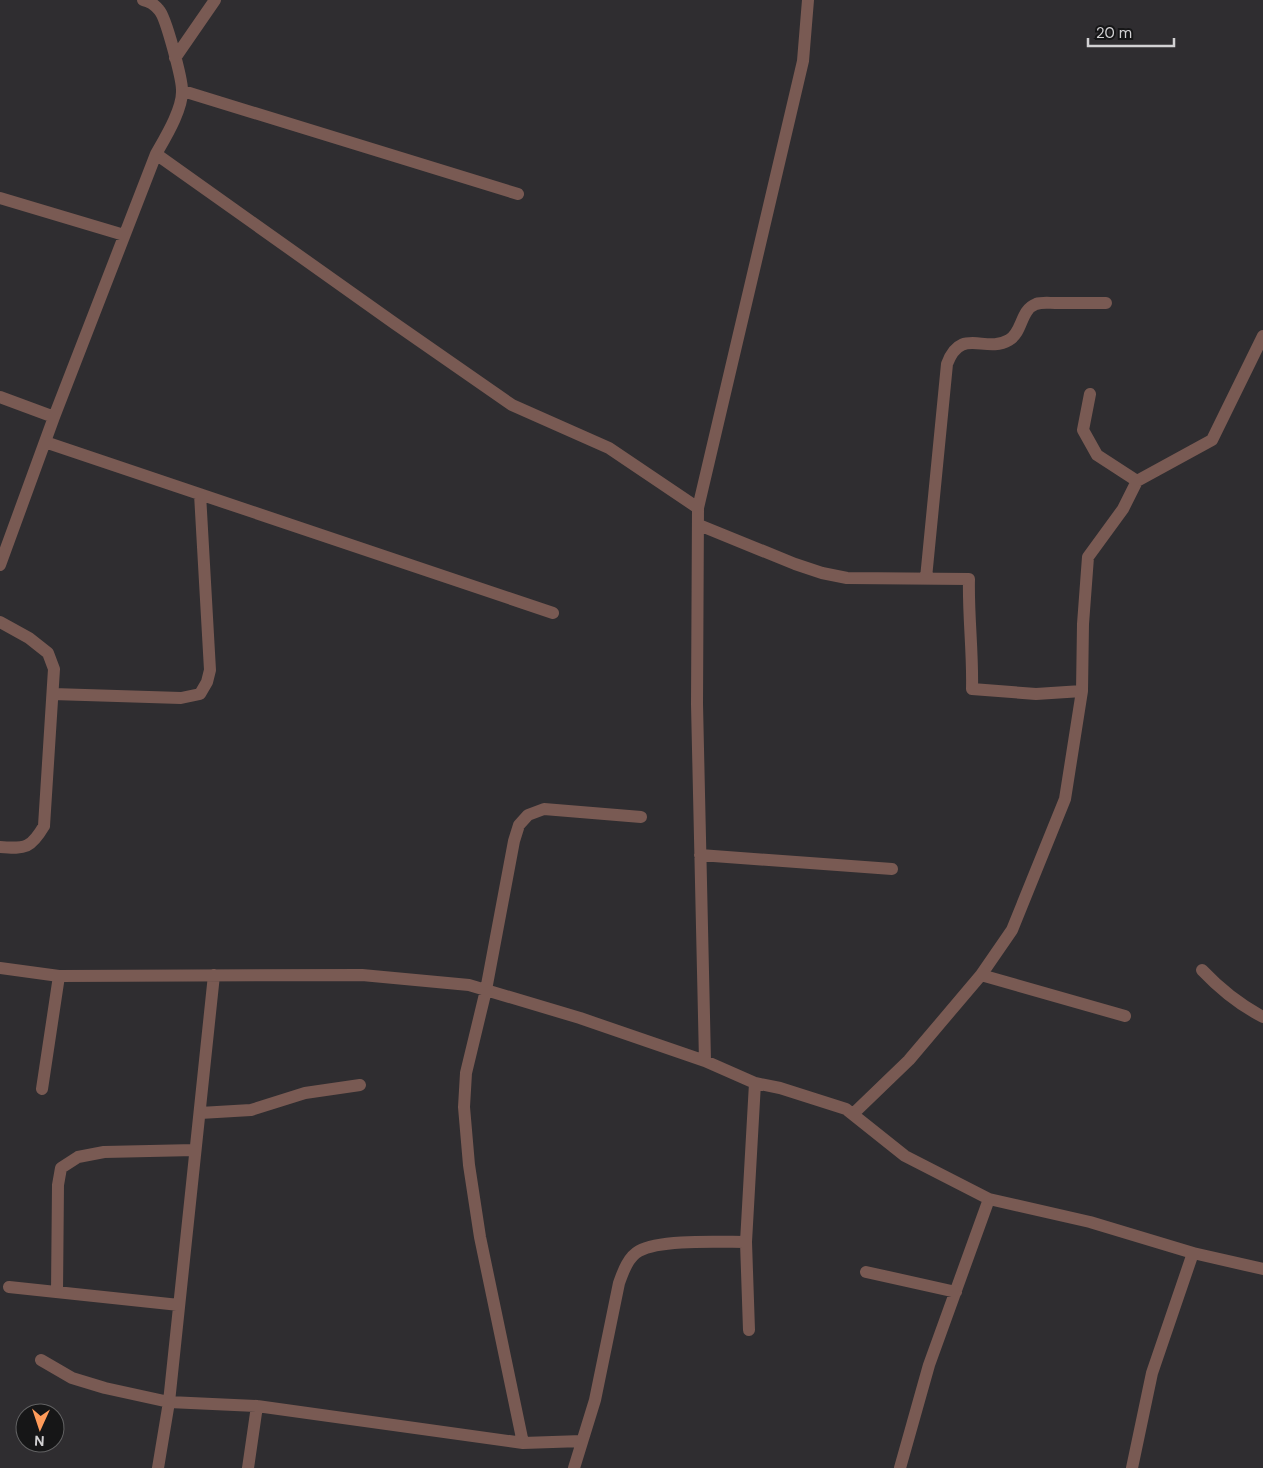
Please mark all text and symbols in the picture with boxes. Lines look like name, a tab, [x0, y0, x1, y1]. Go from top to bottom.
scale bar	[1088, 15, 1174, 47]
text: 20 m	[1096, 23, 1132, 43]
north arrow	[15, 1403, 65, 1453]
text: N	[34, 1432, 45, 1450]

